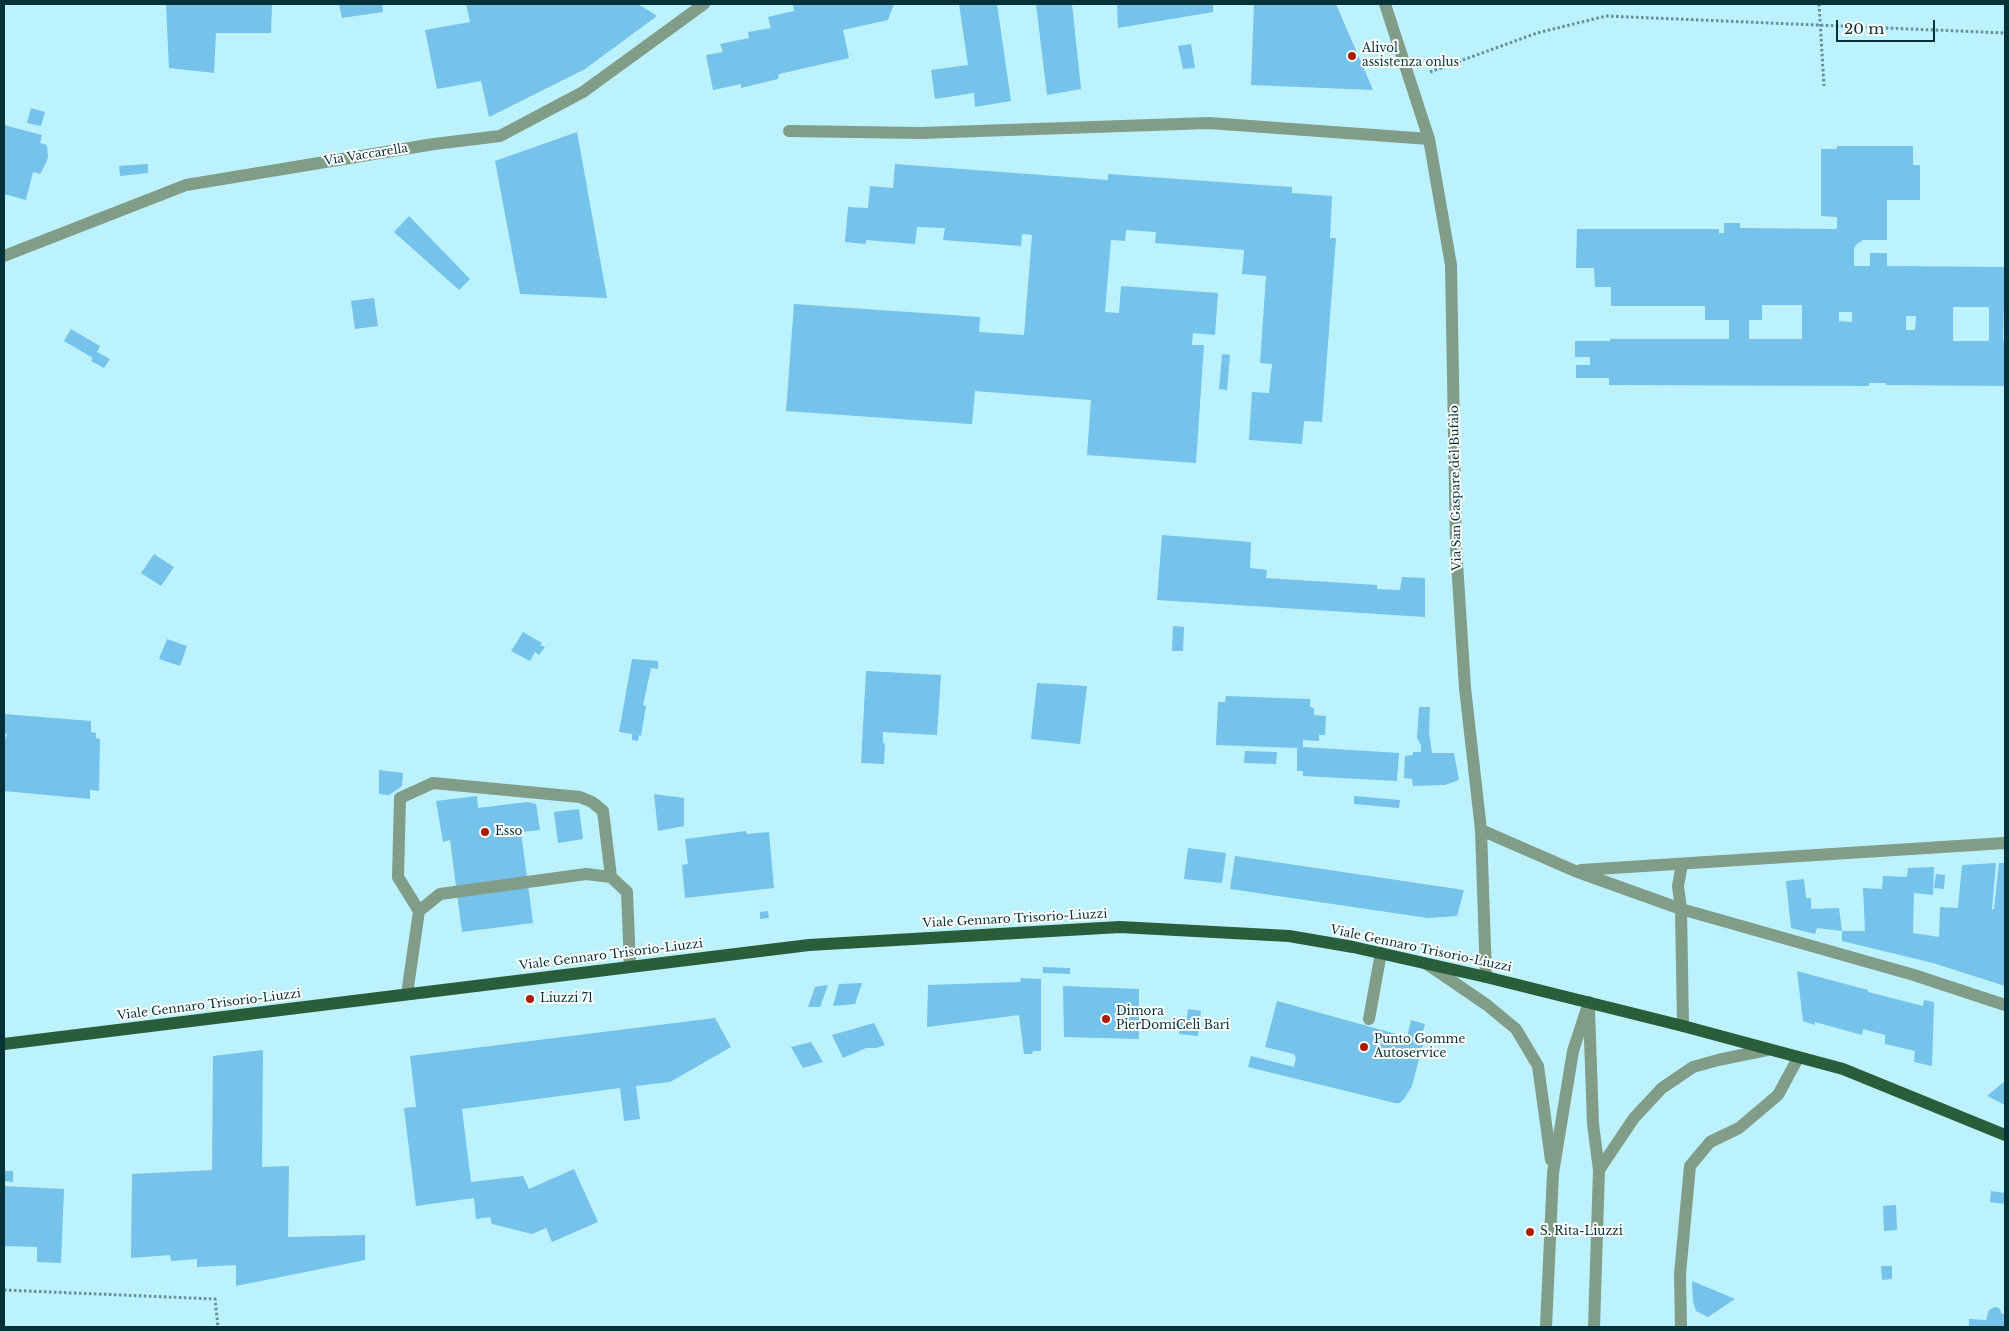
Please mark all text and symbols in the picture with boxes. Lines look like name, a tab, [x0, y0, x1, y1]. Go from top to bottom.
scale bar	[1839, 10, 1938, 42]
text: 20 m	[1844, 19, 1884, 38]
place label: Alivol assistenza onlus	[1362, 42, 1459, 70]
marker: Alivol assistenza onlus	[1346, 50, 1358, 62]
street label: Via Vaccarella	[323, 141, 409, 169]
street label: Via San Gaspare del Bufalo	[1447, 405, 1465, 571]
place label: Esso	[495, 825, 522, 839]
marker: Esso	[479, 826, 491, 838]
street label: Viale Gennaro Trisorio-Liuzzi	[922, 907, 1108, 931]
street label: Viale Gennaro Trisorio-Liuzzi	[1329, 923, 1513, 975]
street label: Viale Gennaro Trisorio-Liuzzi	[518, 937, 704, 973]
street label: Viale Gennaro Trisorio-Liuzzi	[116, 987, 302, 1023]
place label: Liuzzi 71	[540, 992, 593, 1006]
marker: Liuzzi 71	[524, 993, 536, 1005]
place label: Dimora PierDomiCeli Bari	[1116, 1005, 1229, 1033]
marker: Dimora PierDomiCeli Bari	[1100, 1013, 1112, 1025]
place label: Punto Gomme Autoservice	[1374, 1033, 1465, 1061]
marker: Punto Gomme Autoservice	[1358, 1041, 1370, 1053]
place label: S. Rita-Liuzzi	[1540, 1225, 1623, 1239]
marker: S. Rita-Liuzzi	[1524, 1226, 1536, 1238]

